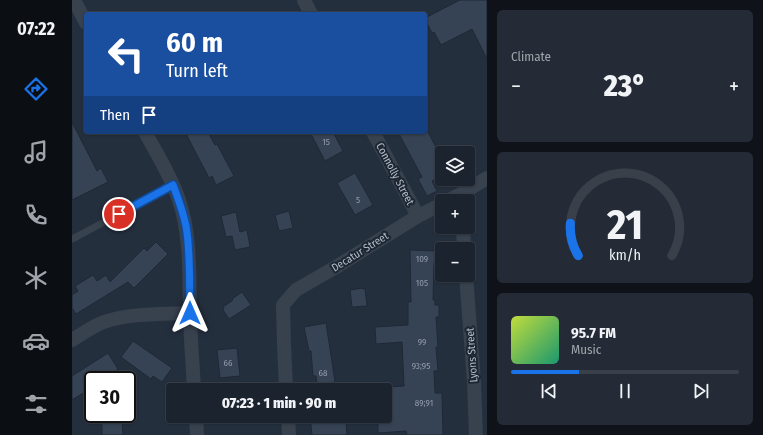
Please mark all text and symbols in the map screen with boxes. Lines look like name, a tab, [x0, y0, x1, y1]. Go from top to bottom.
text: 07:22	[17, 18, 55, 40]
text: 60 m	[166, 26, 223, 59]
icon: left	[100, 28, 152, 80]
text: Climate	[511, 49, 551, 64]
text: Turn left	[166, 60, 228, 82]
text: 23°	[604, 68, 646, 104]
text: −	[511, 73, 521, 100]
text: +	[729, 73, 739, 100]
icon: directions	[22, 75, 50, 103]
icon: arrive	[138, 104, 160, 126]
text: Then	[100, 106, 130, 124]
house number: 15	[322, 137, 330, 147]
icon: music	[22, 138, 50, 166]
street label: Connolly Street	[373, 141, 417, 208]
map controls	[435, 146, 475, 282]
button: layers	[435, 146, 475, 186]
button: +	[435, 194, 475, 234]
house number: 5	[356, 195, 360, 205]
pin	[102, 197, 136, 231]
text: 21	[606, 199, 643, 249]
icon: phone	[22, 201, 50, 229]
icon: arrive	[108, 203, 130, 225]
street label: Decatur Street	[329, 229, 391, 275]
button: −	[435, 242, 475, 282]
text: km/h	[609, 246, 641, 263]
house number: 109	[416, 254, 428, 264]
icon: climate	[22, 264, 50, 292]
house number: 105	[416, 278, 428, 288]
position arrow	[169, 292, 211, 334]
text: 95.7 FM	[571, 324, 616, 342]
icon: car	[22, 327, 50, 355]
street label: Lyons Street	[464, 327, 480, 383]
house number: 99	[418, 337, 426, 347]
text: Music	[571, 342, 601, 357]
house number: 66	[224, 358, 233, 368]
house number: 93;95	[412, 361, 430, 371]
house number: 68	[319, 368, 328, 378]
speed limit sign: 30	[84, 371, 136, 423]
icon: previous	[538, 380, 560, 402]
icon: pause	[614, 380, 636, 402]
icon: next	[690, 380, 712, 402]
icon: filters	[22, 390, 50, 418]
text: 07:23 · 1 min · 90 m	[222, 394, 336, 412]
house number: 89;91	[415, 398, 433, 408]

